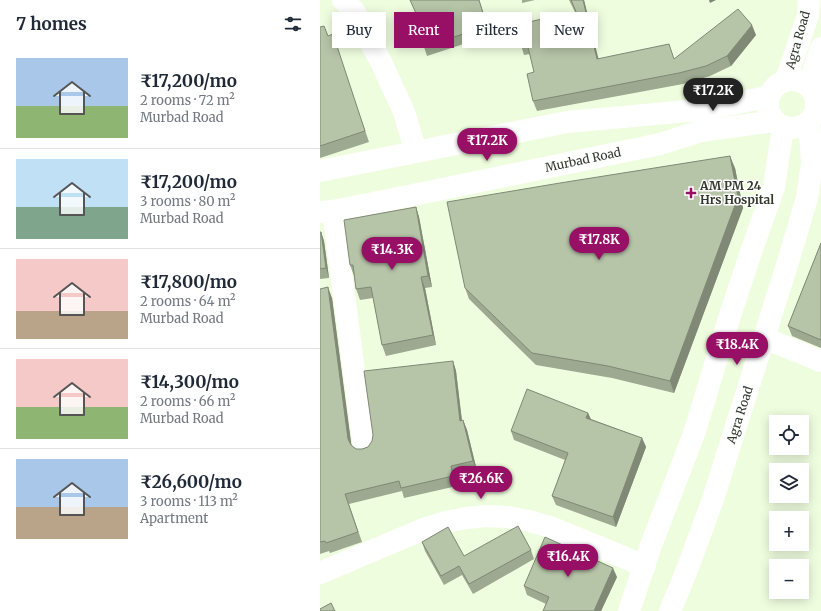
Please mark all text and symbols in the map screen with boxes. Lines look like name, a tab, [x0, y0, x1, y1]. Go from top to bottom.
street label: Agra Road	[782, 9, 813, 71]
chip: Buy	[332, 12, 386, 48]
chip: Rent	[394, 12, 454, 48]
chip: Filters	[462, 12, 532, 48]
chip: New	[540, 12, 598, 48]
text: 7 homes	[16, 13, 87, 35]
icon: filters	[282, 13, 304, 35]
text: ₹17,200/mo	[140, 70, 237, 92]
icon: home	[48, 74, 96, 122]
pin: ₹17.2K	[680, 78, 746, 112]
text: ₹17.2K	[692, 82, 734, 99]
text: 2 rooms · 72 m²	[140, 92, 235, 109]
text: Murbad Road	[140, 109, 224, 126]
pin: ₹17.2K	[454, 128, 520, 162]
text: ₹17.2K	[466, 132, 508, 149]
street label: Murbad Road	[544, 144, 622, 175]
text: ₹17,200/mo	[140, 171, 237, 193]
icon: home	[48, 175, 96, 223]
place label: AM PM 24 Hrs Hospital	[699, 178, 774, 207]
marker: AM PM 24 Hrs Hospital	[685, 187, 697, 199]
text: 3 rooms · 80 m²	[140, 193, 235, 210]
text: Murbad Road	[140, 210, 224, 227]
pin: ₹17.8K	[566, 227, 632, 261]
text: ₹17.8K	[578, 231, 620, 248]
pin: ₹14.3K	[359, 237, 425, 271]
text: ₹14.3K	[371, 241, 413, 258]
text: ₹17,800/mo	[140, 271, 237, 293]
icon: home	[48, 275, 96, 323]
text: 2 rooms · 64 m²	[140, 293, 236, 310]
text: Murbad Road	[140, 310, 224, 327]
pin: ₹18.4K	[704, 332, 770, 366]
text: ₹18.4K	[715, 336, 759, 353]
text: ₹14,300/mo	[140, 371, 239, 393]
icon: home	[48, 375, 96, 423]
street label: Agra Road	[723, 384, 756, 446]
text: 2 rooms · 66 m²	[140, 393, 235, 410]
text: Murbad Road	[140, 410, 224, 427]
map controls	[769, 415, 809, 599]
button: locate	[769, 415, 809, 455]
button: layers	[769, 463, 809, 503]
pin: ₹26.6K	[448, 466, 514, 500]
text: ₹26.6K	[458, 470, 504, 487]
text: ₹26,600/mo	[140, 471, 242, 493]
icon: home	[48, 475, 96, 523]
text: 3 rooms · 113 m²	[140, 493, 238, 510]
text: Apartment	[140, 510, 208, 527]
button: +	[769, 511, 809, 551]
pin: ₹16.4K	[535, 544, 601, 578]
text: ₹16.4K	[546, 548, 590, 565]
button: −	[769, 559, 809, 599]

